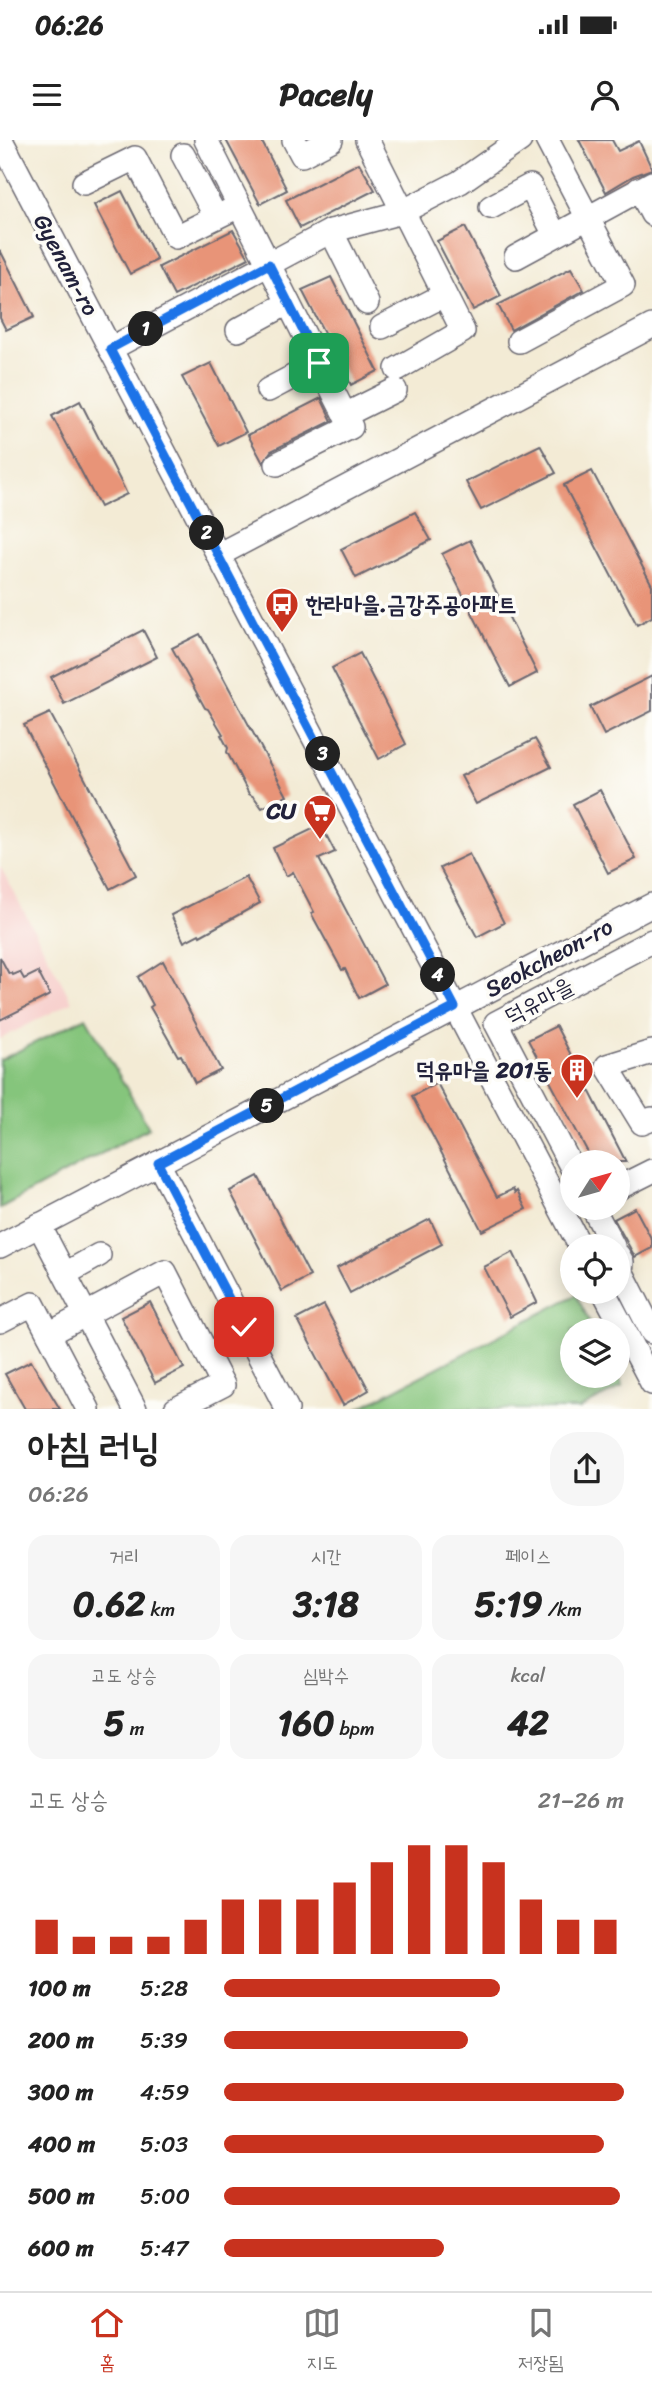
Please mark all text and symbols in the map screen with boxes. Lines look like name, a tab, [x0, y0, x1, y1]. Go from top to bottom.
text: 06:26	[35, 2, 104, 48]
text: Pacely	[279, 66, 373, 123]
icon: menu	[28, 76, 66, 114]
icon: person	[586, 76, 624, 114]
street label: Gyenam-ro	[22, 206, 110, 324]
pin: 1	[128, 312, 164, 346]
text: 1	[141, 312, 150, 345]
pin	[289, 333, 349, 393]
icon: arrive	[300, 344, 338, 382]
pin: 2	[190, 516, 224, 550]
text: 2	[201, 516, 212, 549]
place label: 한라마을.금강주공아파트	[305, 584, 517, 625]
bus stop icon: 한라마을.금강주공아파트	[263, 585, 301, 634]
pin: 3	[306, 736, 340, 772]
text: 3	[317, 737, 328, 770]
place label: CU	[265, 791, 297, 832]
supermarket icon: CU	[301, 792, 339, 841]
street label: Seokcheon-ro	[477, 907, 621, 1009]
pin: 4	[420, 958, 456, 992]
text: 4	[432, 958, 443, 991]
street label: 덕유마을	[497, 966, 581, 1036]
place label: 덕유마을 201동	[416, 1050, 552, 1091]
building icon: 덕유마을 201동	[558, 1051, 596, 1100]
pin: 5	[250, 1088, 284, 1124]
text: 5	[261, 1089, 272, 1122]
north arrow	[560, 1150, 630, 1220]
map controls	[560, 1150, 630, 1388]
button: locate	[560, 1234, 630, 1304]
pin	[214, 1297, 274, 1357]
icon: check	[225, 1308, 263, 1346]
button: layers	[560, 1318, 630, 1388]
text: 아침 러닝	[28, 1414, 160, 1481]
button: share	[550, 1432, 624, 1506]
text: 06:26	[28, 1474, 89, 1515]
text: 거리	[109, 1540, 139, 1573]
text: 시간	[311, 1540, 341, 1573]
text: 페이스	[505, 1540, 551, 1573]
text: 0.62	[73, 1573, 146, 1635]
text: 3:18	[293, 1573, 359, 1635]
text: 5:19	[474, 1573, 543, 1635]
text: km	[146, 1593, 175, 1626]
text: /km	[543, 1593, 582, 1626]
text: 고도 상승	[91, 1659, 157, 1692]
text: 심박수	[303, 1659, 349, 1692]
text: kcal	[511, 1659, 545, 1692]
text: 5	[104, 1692, 125, 1754]
text: 160	[277, 1692, 335, 1754]
text: 42	[507, 1692, 549, 1754]
text: m	[125, 1712, 144, 1745]
text: bpm	[335, 1712, 375, 1745]
text: 고도 상승	[28, 1780, 108, 1821]
text: 21–26 m	[538, 1780, 624, 1821]
text: 100 m	[28, 1968, 91, 2009]
text: 5:28	[140, 1968, 188, 2009]
text: 200 m	[28, 2020, 94, 2061]
text: 5:39	[140, 2020, 188, 2061]
text: 300 m	[28, 2072, 93, 2113]
text: 4:59	[140, 2072, 190, 2113]
text: 400 m	[28, 2124, 95, 2165]
text: 5:03	[140, 2124, 188, 2165]
text: 500 m	[28, 2176, 95, 2217]
text: 5:00	[140, 2176, 190, 2217]
text: 600 m	[28, 2228, 94, 2269]
text: 5:47	[140, 2228, 189, 2269]
tab: 홈	[88, 2304, 126, 2379]
tab: 지도	[303, 2304, 341, 2379]
tab: 저장됨	[518, 2304, 564, 2379]

